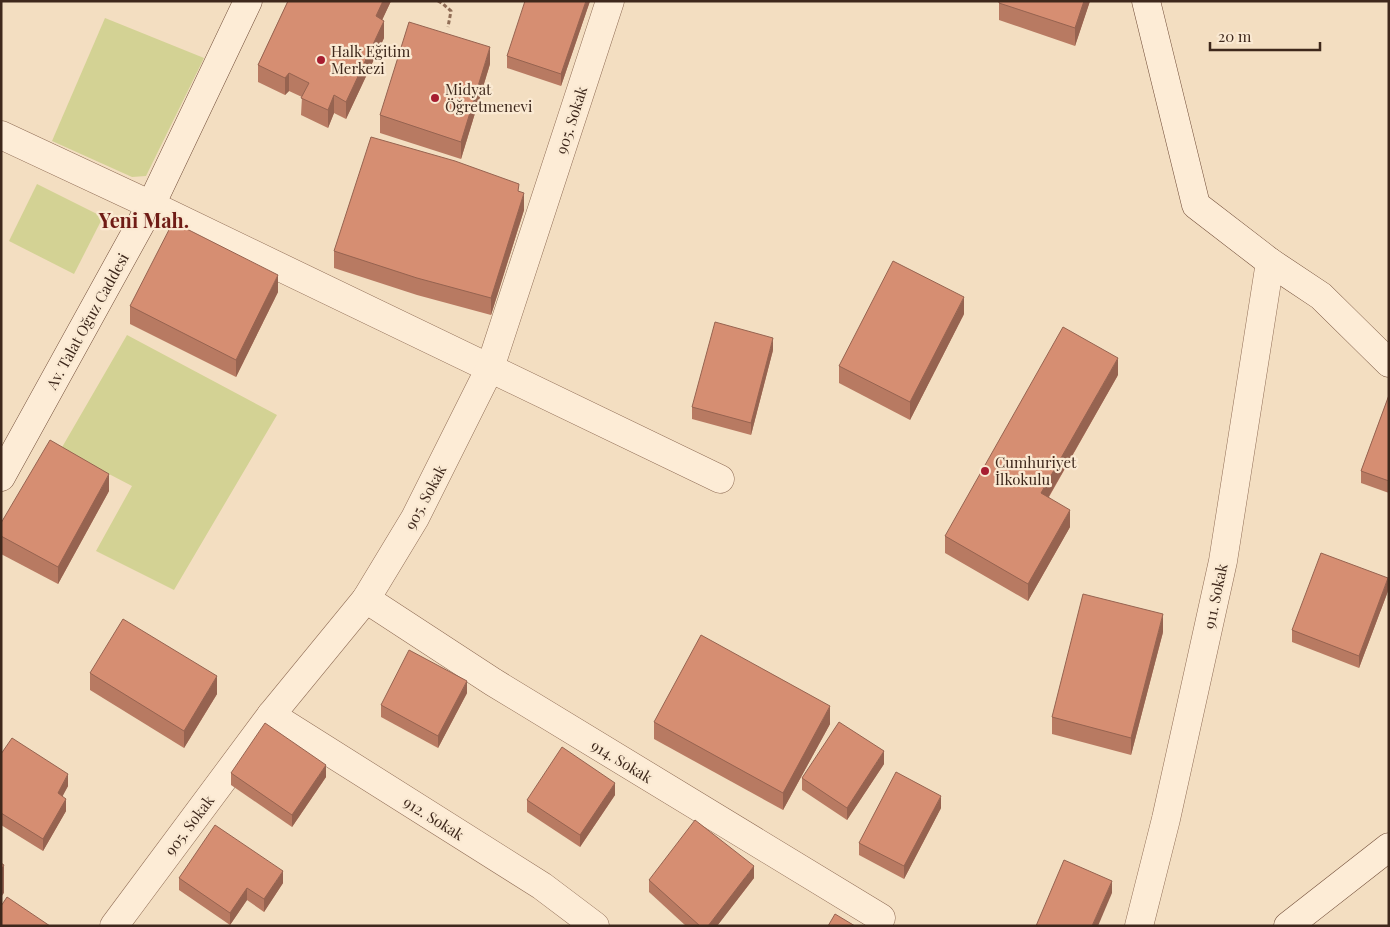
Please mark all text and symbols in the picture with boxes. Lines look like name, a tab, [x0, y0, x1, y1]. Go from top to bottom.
scale bar	[1210, 20, 1320, 52]
text: 20 m	[1218, 26, 1252, 46]
place label: Halk Eğitim Merkezi	[331, 41, 411, 78]
marker: Halk Eğitim Merkezi	[315, 54, 327, 66]
place label: Midyat Öğretmenevi	[445, 79, 533, 116]
street label: 905. Sokak	[551, 83, 592, 157]
marker: Midyat Öğretmenevi	[429, 92, 441, 104]
district label: Yeni Mah.	[98, 206, 189, 233]
street label: Av. Talat Oğuz Caddesi	[41, 249, 133, 394]
place label: Cumhuriyet İlkokulu	[995, 452, 1077, 489]
street label: 905. Sokak	[400, 461, 451, 533]
marker: Cumhuriyet İlkokulu	[979, 465, 991, 477]
street label: 911. Sokak	[1198, 561, 1232, 630]
street label: 914. Sokak	[588, 735, 657, 787]
street label: 905. Sokak	[160, 790, 219, 859]
street label: 912. Sokak	[400, 792, 469, 845]

